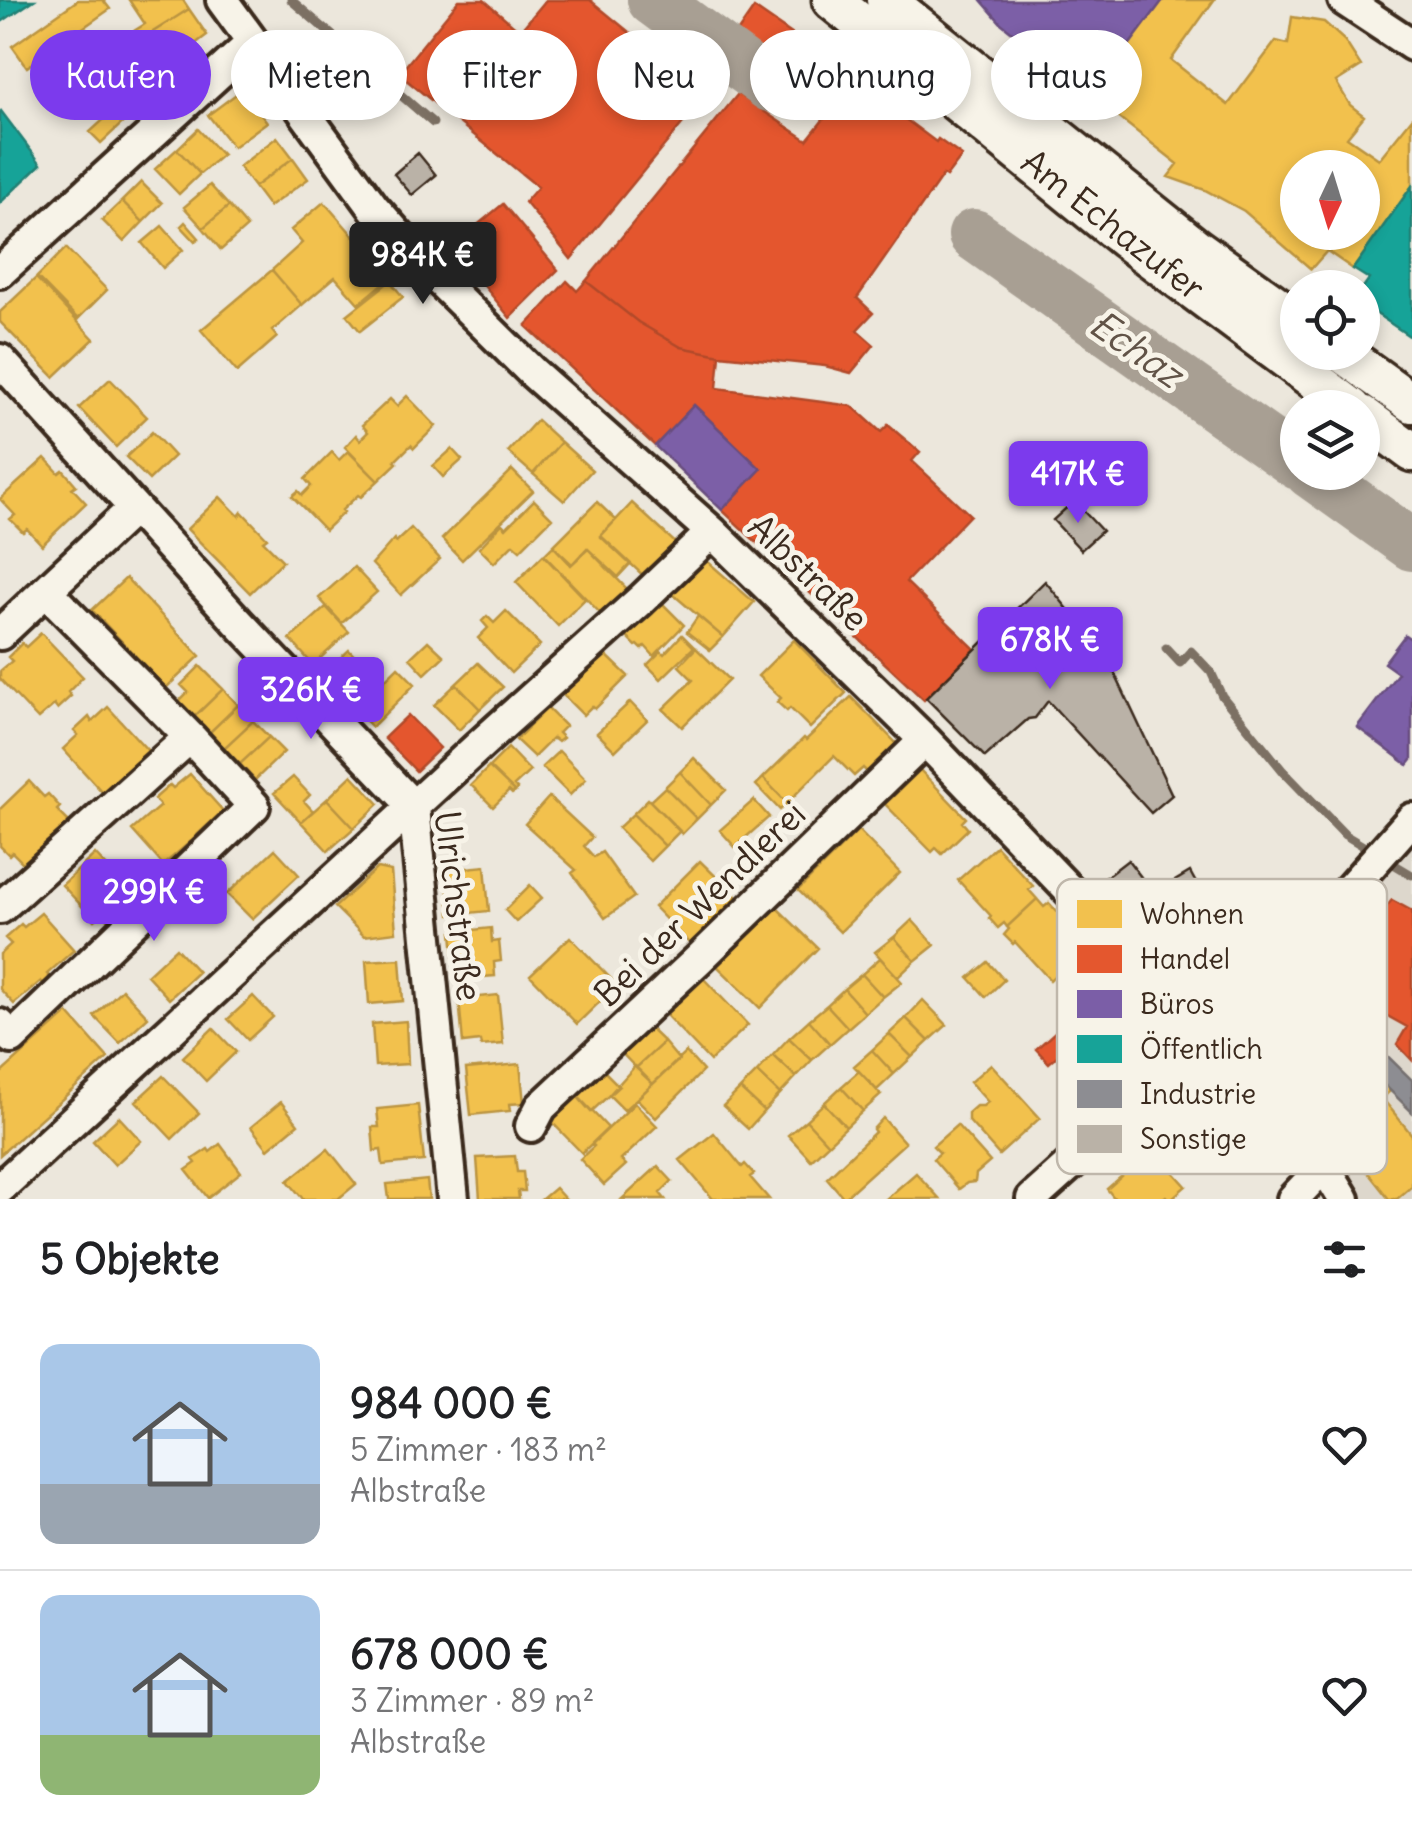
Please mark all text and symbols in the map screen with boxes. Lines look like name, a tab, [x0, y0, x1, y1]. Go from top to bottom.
chip: Kaufen	[30, 30, 211, 120]
chip: Mieten	[231, 30, 407, 120]
chip: Filter	[427, 30, 577, 120]
chip: Neu	[597, 30, 730, 120]
chip: Wohnung	[750, 30, 971, 120]
chip: Haus	[991, 30, 1142, 120]
street label: Am Echazufer	[1013, 139, 1214, 309]
north arrow	[1280, 150, 1380, 250]
map controls	[1280, 150, 1380, 490]
pin: 984K €	[342, 222, 504, 307]
text: 984K €	[371, 234, 475, 275]
button: locate	[1280, 270, 1380, 370]
water label: Echaz	[1081, 300, 1195, 400]
button: layers	[1280, 390, 1380, 490]
pin: 417K €	[997, 441, 1159, 526]
text: 417K €	[1031, 453, 1125, 494]
street label: Albstraße	[740, 505, 878, 640]
pin: 678K €	[969, 607, 1131, 692]
text: 678K €	[1000, 619, 1100, 660]
pin: 326K €	[230, 657, 392, 742]
text: 326K €	[260, 669, 362, 710]
street label: Bei der Wendlerei	[584, 791, 814, 1015]
street label: Ulrichstraße	[426, 808, 492, 1003]
pin: 299K €	[73, 859, 235, 944]
text: 299K €	[103, 871, 205, 912]
legend	[1057, 879, 1387, 1174]
text: Wohnen	[1140, 896, 1244, 932]
text: Handel	[1140, 941, 1230, 977]
text: Büros	[1140, 986, 1214, 1022]
text: Öffentlich	[1140, 1030, 1263, 1067]
text: Industrie	[1140, 1076, 1256, 1112]
text: Sonstige	[1140, 1121, 1247, 1157]
icon: filters	[1317, 1232, 1372, 1287]
text: 5 Objekte	[40, 1233, 220, 1285]
text: 984 000 €	[350, 1377, 553, 1429]
icon: home	[120, 1384, 240, 1504]
icon: heart	[1317, 1417, 1372, 1472]
text: 5 Zimmer · 183 m²	[350, 1429, 607, 1470]
text: Albstraße	[350, 1470, 486, 1511]
text: 678 000 €	[350, 1628, 549, 1680]
icon: home	[120, 1635, 240, 1755]
icon: heart	[1317, 1668, 1372, 1723]
text: 3 Zimmer · 89 m²	[350, 1680, 594, 1721]
text: Albstraße	[350, 1721, 486, 1762]

